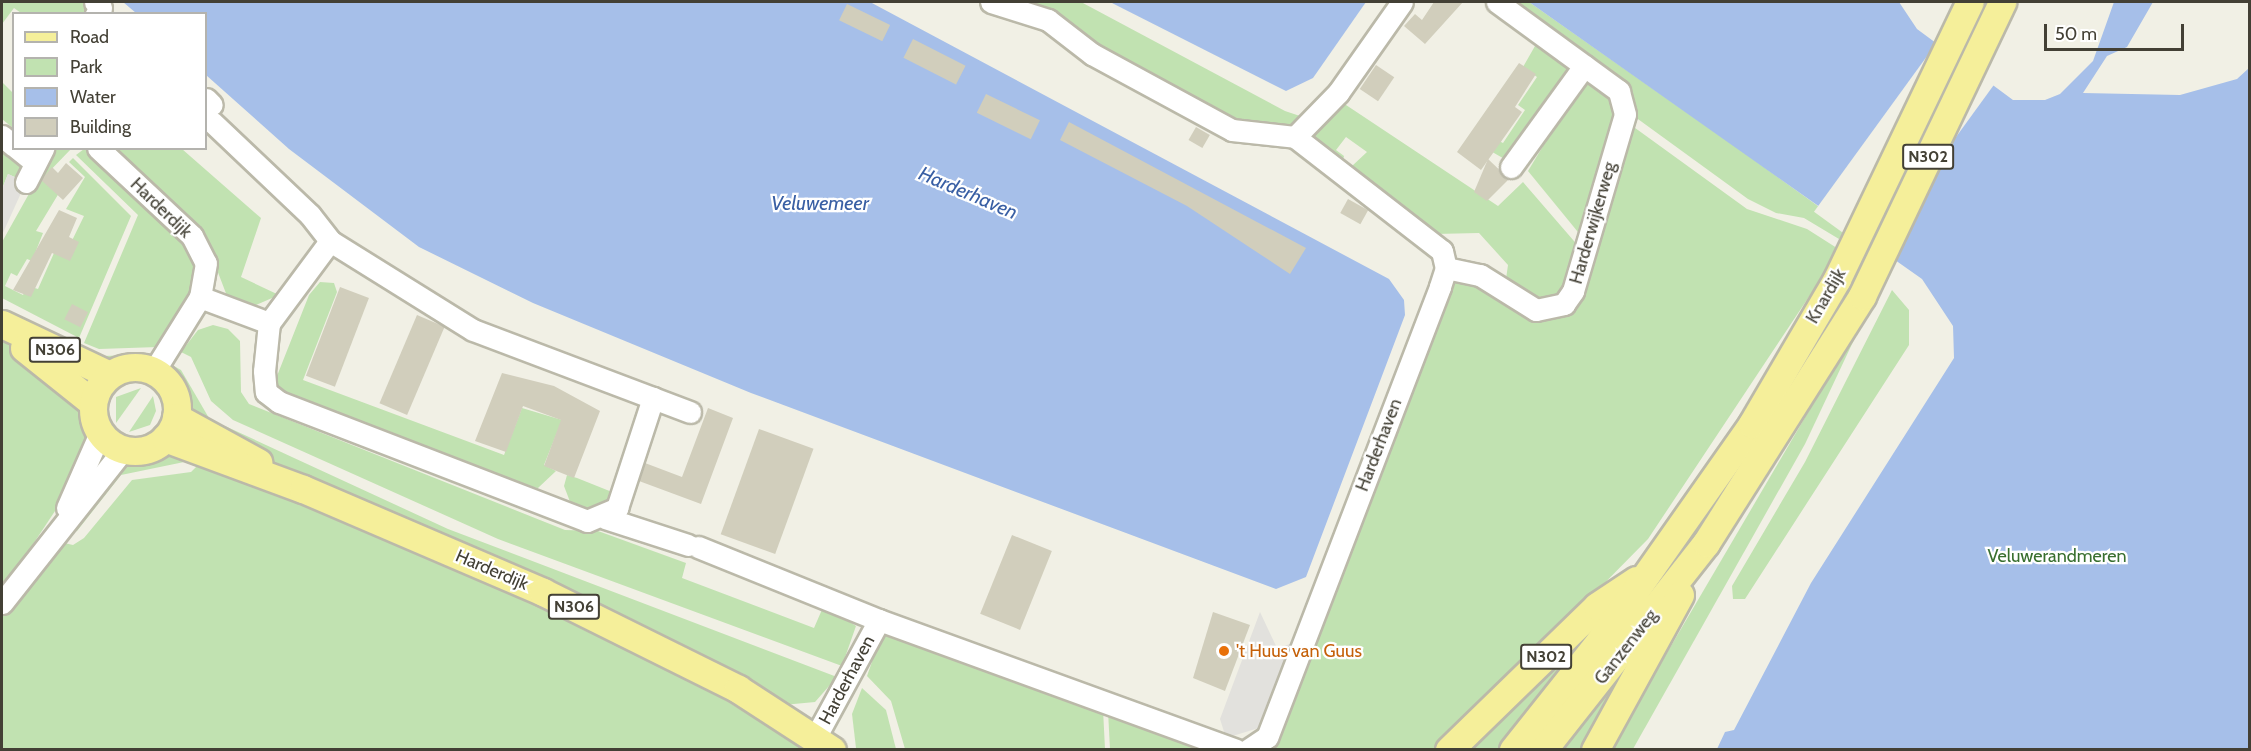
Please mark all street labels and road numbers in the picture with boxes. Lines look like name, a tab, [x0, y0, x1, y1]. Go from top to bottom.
road number: N302	[1901, 144, 1955, 170]
street label: Harderwijkerweg	[1565, 160, 1621, 286]
street label: Harderdijk	[126, 173, 196, 243]
street label: Knardijk	[1802, 265, 1850, 327]
road number: N306	[28, 337, 82, 363]
street label: Harderhaven	[1351, 396, 1407, 494]
street label: Harderdijk	[452, 545, 532, 595]
road number: N306	[547, 594, 601, 620]
street label: Ganzenweg	[1590, 605, 1662, 689]
street label: Harderhaven	[815, 632, 879, 728]
road number: N302	[1519, 644, 1573, 670]

